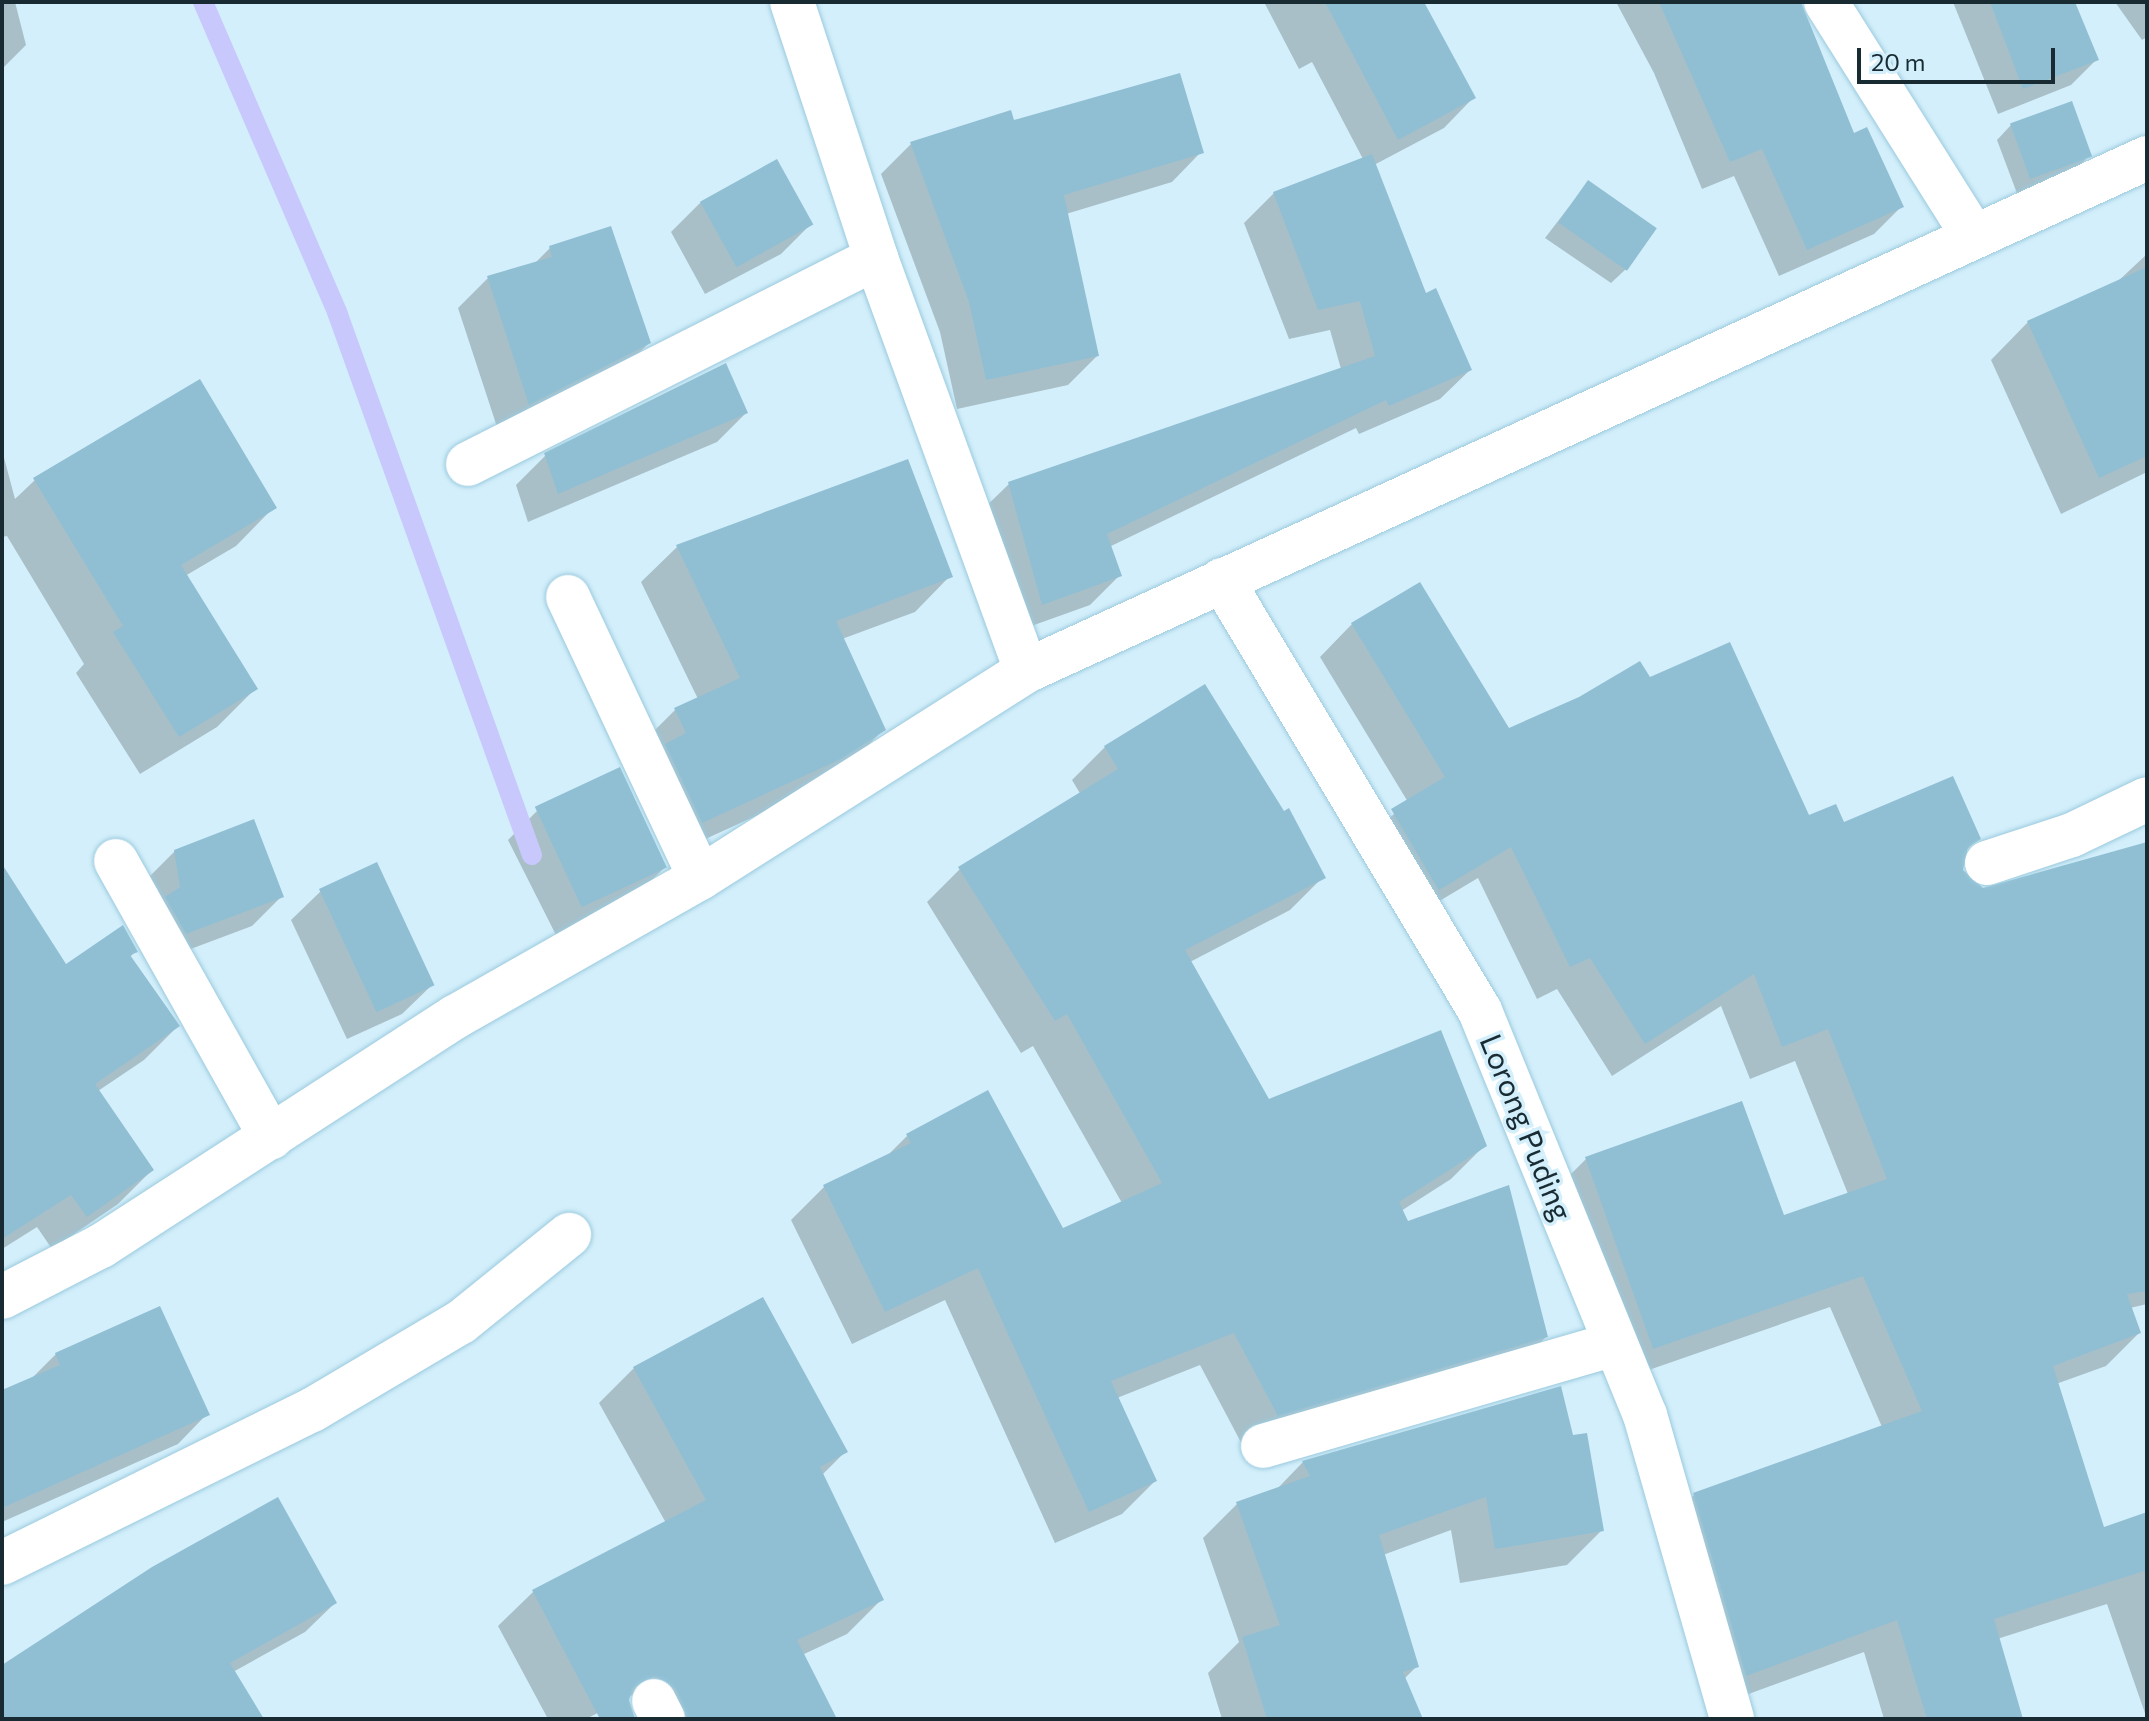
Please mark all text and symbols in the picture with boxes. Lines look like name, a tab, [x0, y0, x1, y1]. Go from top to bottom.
scale bar	[1861, 32, 2059, 82]
text: 20 m	[1871, 47, 1925, 76]
street label: Lorong Puding	[1473, 1029, 1581, 1225]

